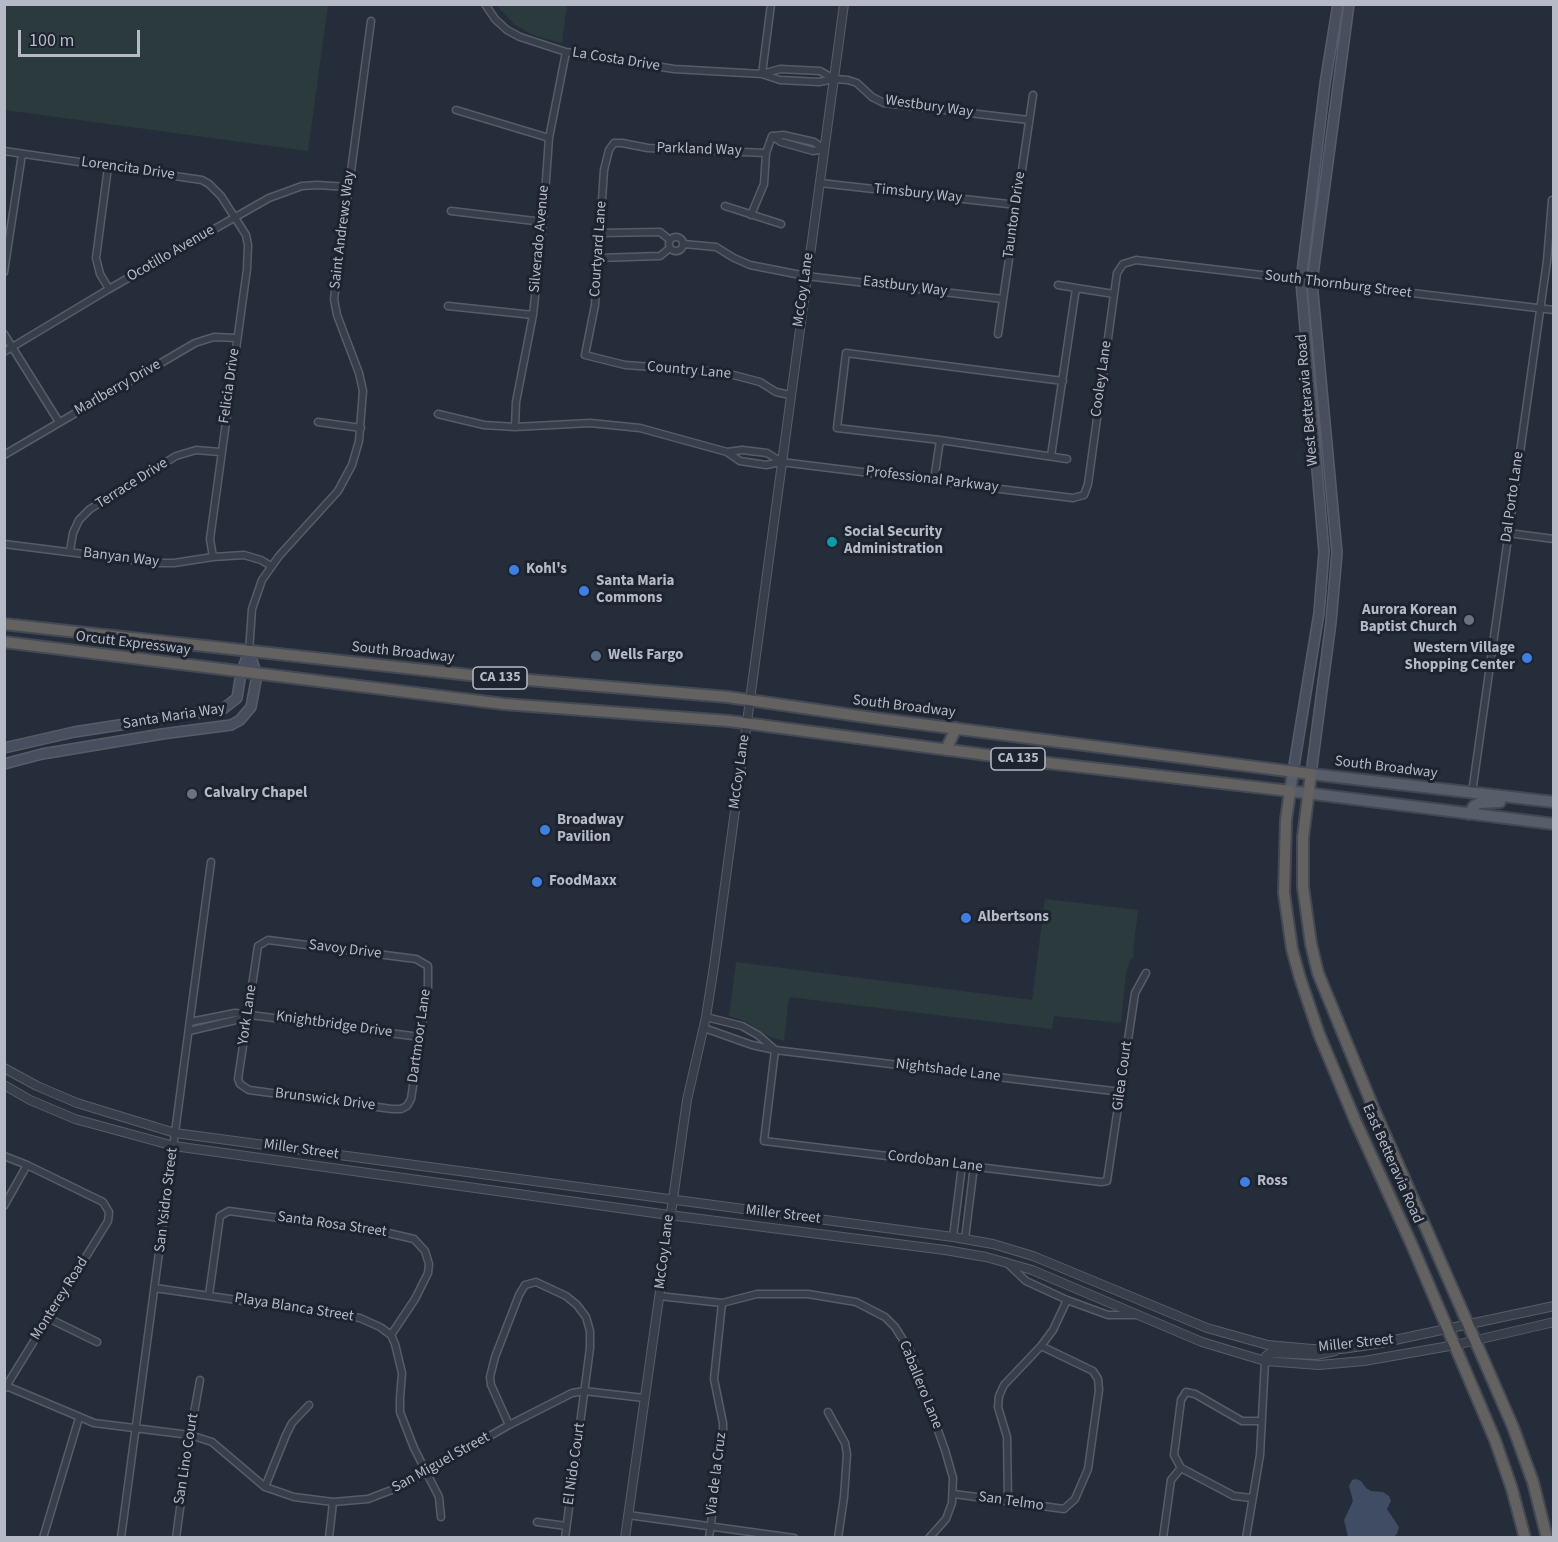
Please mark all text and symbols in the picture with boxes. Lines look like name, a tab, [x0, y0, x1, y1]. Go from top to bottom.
scale bar	[21, 18, 142, 56]
text: 100 m	[29, 28, 74, 53]
street label: La Costa Drive	[571, 44, 661, 76]
street label: Westbury Way	[884, 92, 974, 122]
street label: Parkland Way	[656, 140, 742, 160]
street label: Lorencita Drive	[80, 154, 176, 184]
street label: Saint Andrews Way	[327, 170, 359, 290]
street label: Taunton Drive	[1000, 170, 1030, 260]
street label: Timsbury Way	[873, 180, 963, 208]
street label: Silverado Avenue	[526, 184, 554, 294]
street label: Courtyard Lane	[587, 200, 611, 298]
street label: Ocotillo Avenue	[124, 222, 218, 286]
street label: McCoy Lane	[790, 252, 818, 328]
street label: South Thornburg Street	[1263, 267, 1413, 303]
street label: Eastbury Way	[862, 273, 948, 301]
street label: West Betteravia Road	[1293, 333, 1323, 467]
street label: Cooley Lane	[1088, 340, 1116, 418]
street label: Felicia Drive	[216, 347, 244, 425]
street label: Marlberry Drive	[72, 356, 164, 420]
street label: Country Lane	[646, 358, 732, 384]
street label: Dal Porto Lane	[1498, 450, 1528, 544]
street label: Terrace Drive	[93, 455, 171, 513]
street label: Professional Parkway	[865, 463, 999, 497]
place label: Social Security Administration	[844, 524, 943, 559]
marker: Social Security Administration	[825, 535, 839, 549]
street label: Banyan Way	[82, 544, 160, 572]
place label: Kohl's	[526, 561, 567, 579]
marker: Kohl's	[507, 563, 521, 577]
place label: Santa Maria Commons	[596, 573, 675, 608]
marker: Santa Maria Commons	[577, 584, 591, 598]
place label: Aurora Korean Baptist Church	[1360, 602, 1457, 637]
marker: Aurora Korean Baptist Church	[1462, 613, 1476, 627]
street label: Orcutt Expressway	[75, 628, 191, 660]
street label: South Broadway	[351, 639, 455, 667]
place label: Western Village Shopping Center	[1405, 640, 1515, 675]
place label: Wells Fargo	[608, 647, 683, 665]
marker: Wells Fargo	[589, 649, 603, 663]
marker: Western Village Shopping Center	[1520, 651, 1534, 665]
road number: CA 135	[473, 667, 527, 689]
street label: South Broadway	[852, 692, 956, 722]
street label: Santa Maria Way	[122, 700, 226, 734]
street label: McCoy Lane	[726, 734, 754, 810]
road number: CA 135	[991, 748, 1045, 770]
street label: South Broadway	[1334, 753, 1438, 783]
place label: Calvalry Chapel	[204, 785, 307, 803]
marker: Calvalry Chapel	[185, 787, 199, 801]
place label: Broadway Pavilion	[557, 812, 624, 847]
marker: Broadway Pavilion	[538, 823, 552, 837]
place label: FoodMaxx	[549, 873, 617, 891]
marker: FoodMaxx	[530, 875, 544, 889]
place label: Albertsons	[978, 909, 1049, 927]
marker: Albertsons	[959, 911, 973, 925]
street label: Savoy Drive	[308, 937, 382, 963]
street label: York Lane	[235, 984, 261, 1046]
street label: Dartmoor Lane	[405, 988, 435, 1084]
street label: Knightbridge Drive	[275, 1008, 393, 1042]
street label: Gilea Court	[1109, 1040, 1137, 1112]
street label: Nightshade Lane	[895, 1056, 1001, 1086]
street label: Brunswick Drive	[274, 1085, 376, 1115]
street label: East Betteravia Road	[1358, 1102, 1426, 1226]
street label: Miller Street	[262, 1136, 340, 1164]
street label: San Ysidro Street	[152, 1147, 182, 1253]
street label: Cordoban Lane	[886, 1147, 984, 1177]
place label: Ross	[1257, 1173, 1288, 1191]
marker: Ross	[1238, 1175, 1252, 1189]
street label: Miller Street	[744, 1201, 822, 1229]
street label: Santa Rosa Street	[276, 1208, 388, 1242]
street label: McCoy Lane	[652, 1214, 678, 1290]
street label: Monterey Road	[27, 1254, 93, 1344]
street label: Playa Blanca Street	[233, 1290, 355, 1326]
street label: Miller Street	[1318, 1331, 1394, 1357]
street label: Caballero Lane	[894, 1338, 946, 1432]
street label: San Lino Court	[171, 1412, 203, 1506]
street label: El Nido Court	[560, 1422, 590, 1506]
street label: San Miguel Street	[389, 1429, 493, 1497]
street label: Via de la Cruz	[703, 1431, 731, 1517]
street label: San Telmo	[977, 1489, 1045, 1515]

